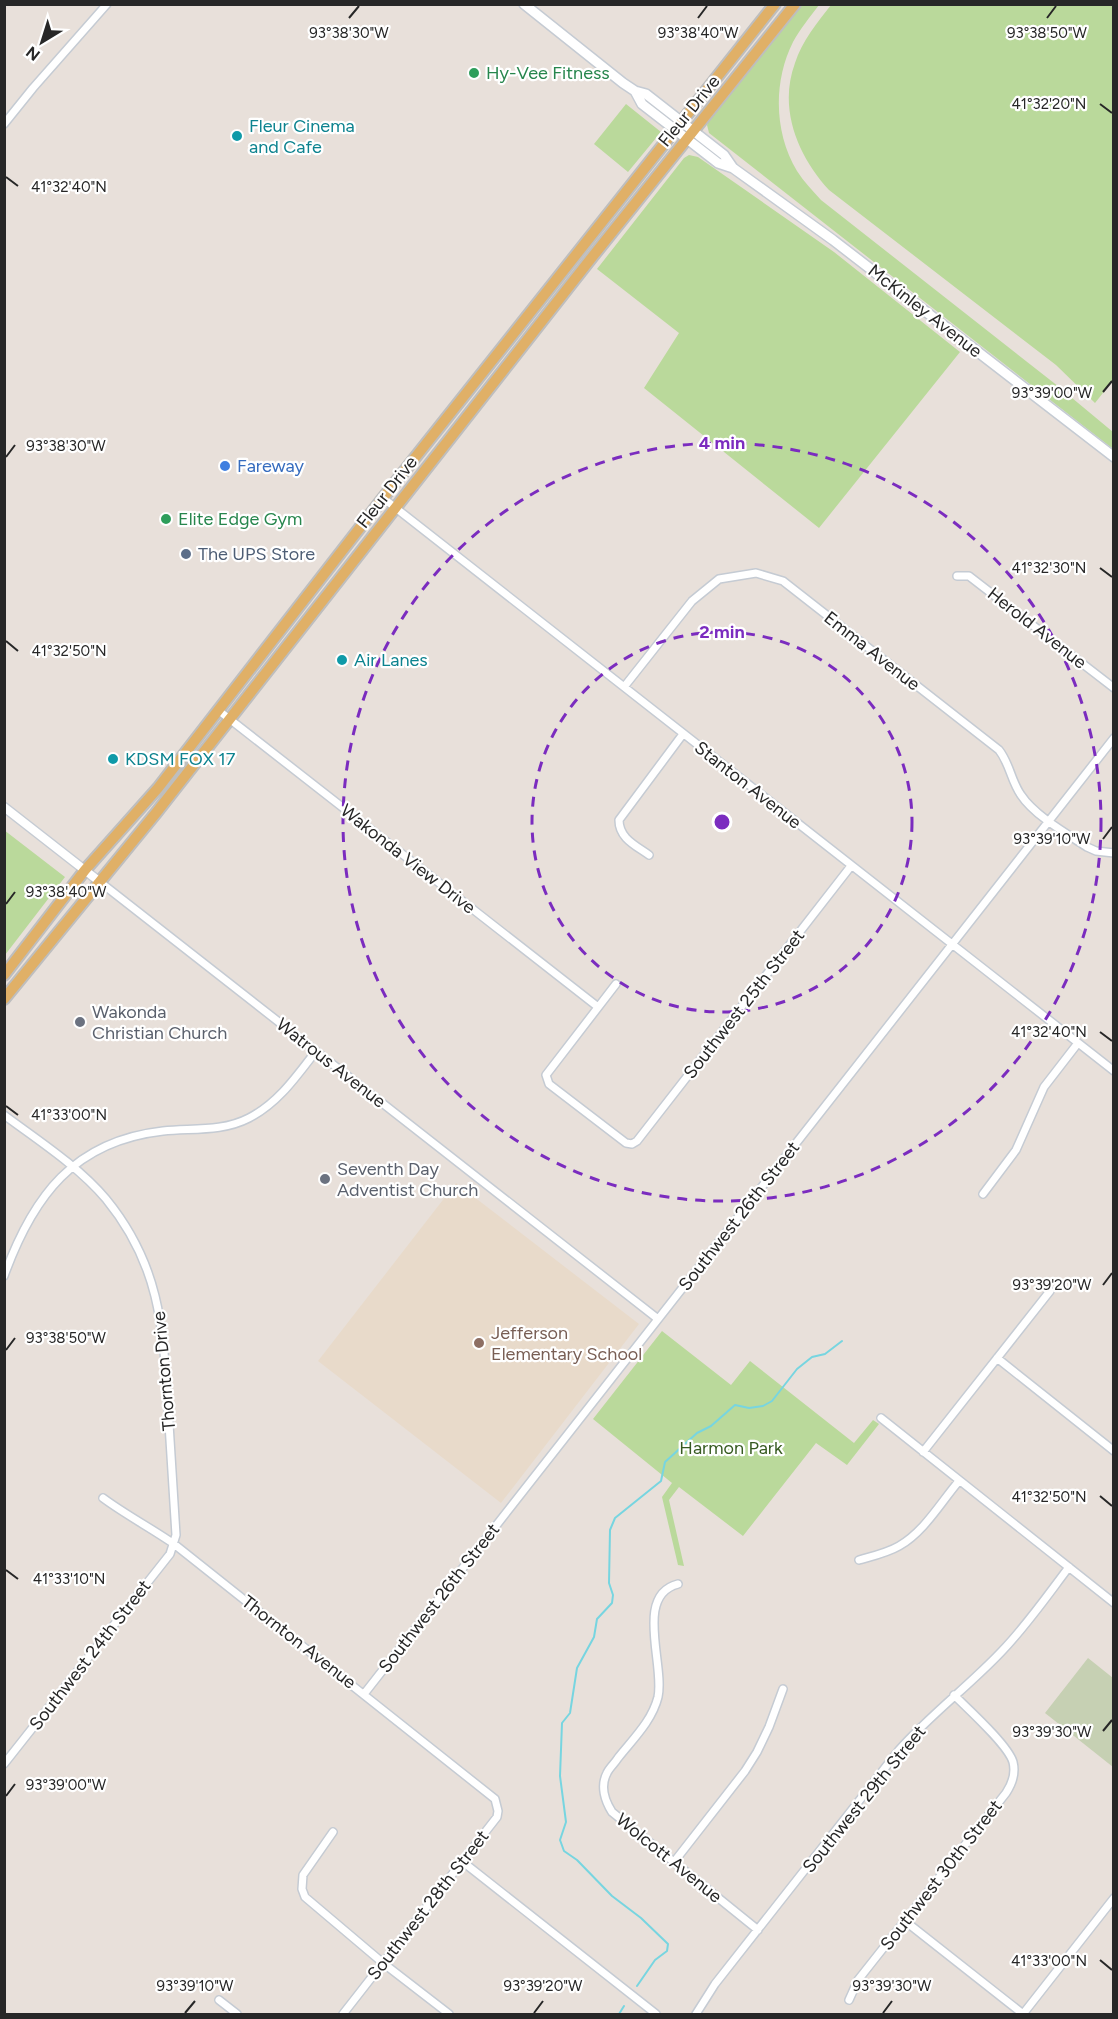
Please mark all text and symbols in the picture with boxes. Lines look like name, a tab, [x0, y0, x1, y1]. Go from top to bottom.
north arrow	[12, 12, 72, 72]
text: 93°38'30"W	[309, 24, 389, 42]
text: 93°38'40"W	[658, 24, 739, 42]
text: 93°38'50"W	[1007, 24, 1088, 42]
text: N	[22, 42, 44, 65]
place label: Hy-Vee Fitness	[486, 62, 610, 84]
marker: Hy-Vee Fitness	[467, 66, 481, 80]
street label: Fleur Drive	[653, 71, 725, 151]
text: 41°32'20"N	[1011, 95, 1087, 113]
place label: Fleur Cinema and Cafe	[249, 115, 355, 158]
marker: Fleur Cinema and Cafe	[230, 129, 244, 143]
text: 41°32'40"N	[31, 178, 107, 196]
street label: McKinley Avenue	[864, 260, 986, 362]
text: 93°39'00"W	[1012, 384, 1093, 402]
text: 4 min	[699, 432, 745, 454]
text: 93°38'30"W	[26, 437, 106, 455]
street label: Fleur Drive	[352, 451, 422, 533]
place label: Fareway	[237, 455, 304, 477]
marker: Fareway	[218, 459, 232, 473]
place label: Elite Edge Gym	[178, 508, 302, 530]
marker: Elite Edge Gym	[159, 512, 173, 526]
place label: The UPS Store	[198, 543, 315, 565]
marker: The UPS Store	[179, 547, 193, 561]
text: 41°32'30"N	[1012, 559, 1086, 577]
street label: Herold Avenue	[983, 582, 1091, 674]
street label: Emma Avenue	[820, 607, 925, 695]
text: 2 min	[699, 621, 745, 643]
text: 41°32'50"N	[31, 642, 107, 660]
place label: Air Lanes	[354, 649, 428, 671]
marker: Air Lanes	[335, 653, 349, 667]
street label: Stanton Avenue	[690, 736, 806, 834]
place label: KDSM FOX 17	[125, 748, 236, 770]
marker: KDSM FOX 17	[106, 752, 120, 766]
street label: Wakonda View Drive	[336, 799, 480, 919]
centre of rings	[712, 812, 732, 832]
text: 93°39'10"W	[1014, 830, 1091, 848]
text: 93°38'40"W	[26, 883, 107, 901]
street label: Southwest 25th Street	[679, 925, 809, 1083]
place label: Wakonda Christian Church	[92, 1001, 227, 1044]
street label: Watrous Avenue	[272, 1013, 390, 1113]
marker: Wakonda Christian Church	[73, 1015, 87, 1029]
text: 41°32'40"N	[1011, 1023, 1087, 1041]
text: 41°33'00"N	[31, 1106, 107, 1124]
street label: Southwest 26th Street	[674, 1137, 804, 1295]
place label: Seventh Day Adventist Church	[337, 1158, 478, 1201]
marker: Seventh Day Adventist Church	[318, 1172, 332, 1186]
text: 93°39'20"W	[1012, 1276, 1092, 1294]
street label: Thornton Drive	[148, 1310, 180, 1432]
place label: Jefferson Elementary School	[491, 1322, 642, 1365]
text: 93°38'50"W	[26, 1329, 107, 1347]
marker: Jefferson Elementary School	[472, 1336, 486, 1350]
park label: Harmon Park	[679, 1437, 783, 1459]
text: 41°32'50"N	[1011, 1488, 1087, 1506]
street label: Southwest 26th Street	[374, 1519, 504, 1677]
text: 41°33'10"N	[33, 1570, 105, 1588]
street label: Southwest 24th Street	[25, 1575, 156, 1734]
street label: Thornton Avenue	[237, 1591, 361, 1694]
street label: Southwest 29th Street	[798, 1721, 930, 1877]
text: 93°39'30"W	[1013, 1723, 1092, 1741]
text: 93°39'00"W	[26, 1776, 107, 1794]
street label: Southwest 30th Street	[875, 1795, 1007, 1955]
street label: Wolcott Avenue	[612, 1809, 727, 1908]
street label: Southwest 28th Street	[363, 1825, 494, 1984]
text: 41°33'00"N	[1011, 1952, 1087, 1970]
text: 93°39'10"W	[157, 1977, 234, 1995]
text: 93°39'20"W	[503, 1977, 583, 1995]
text: 93°39'30"W	[853, 1977, 932, 1995]

